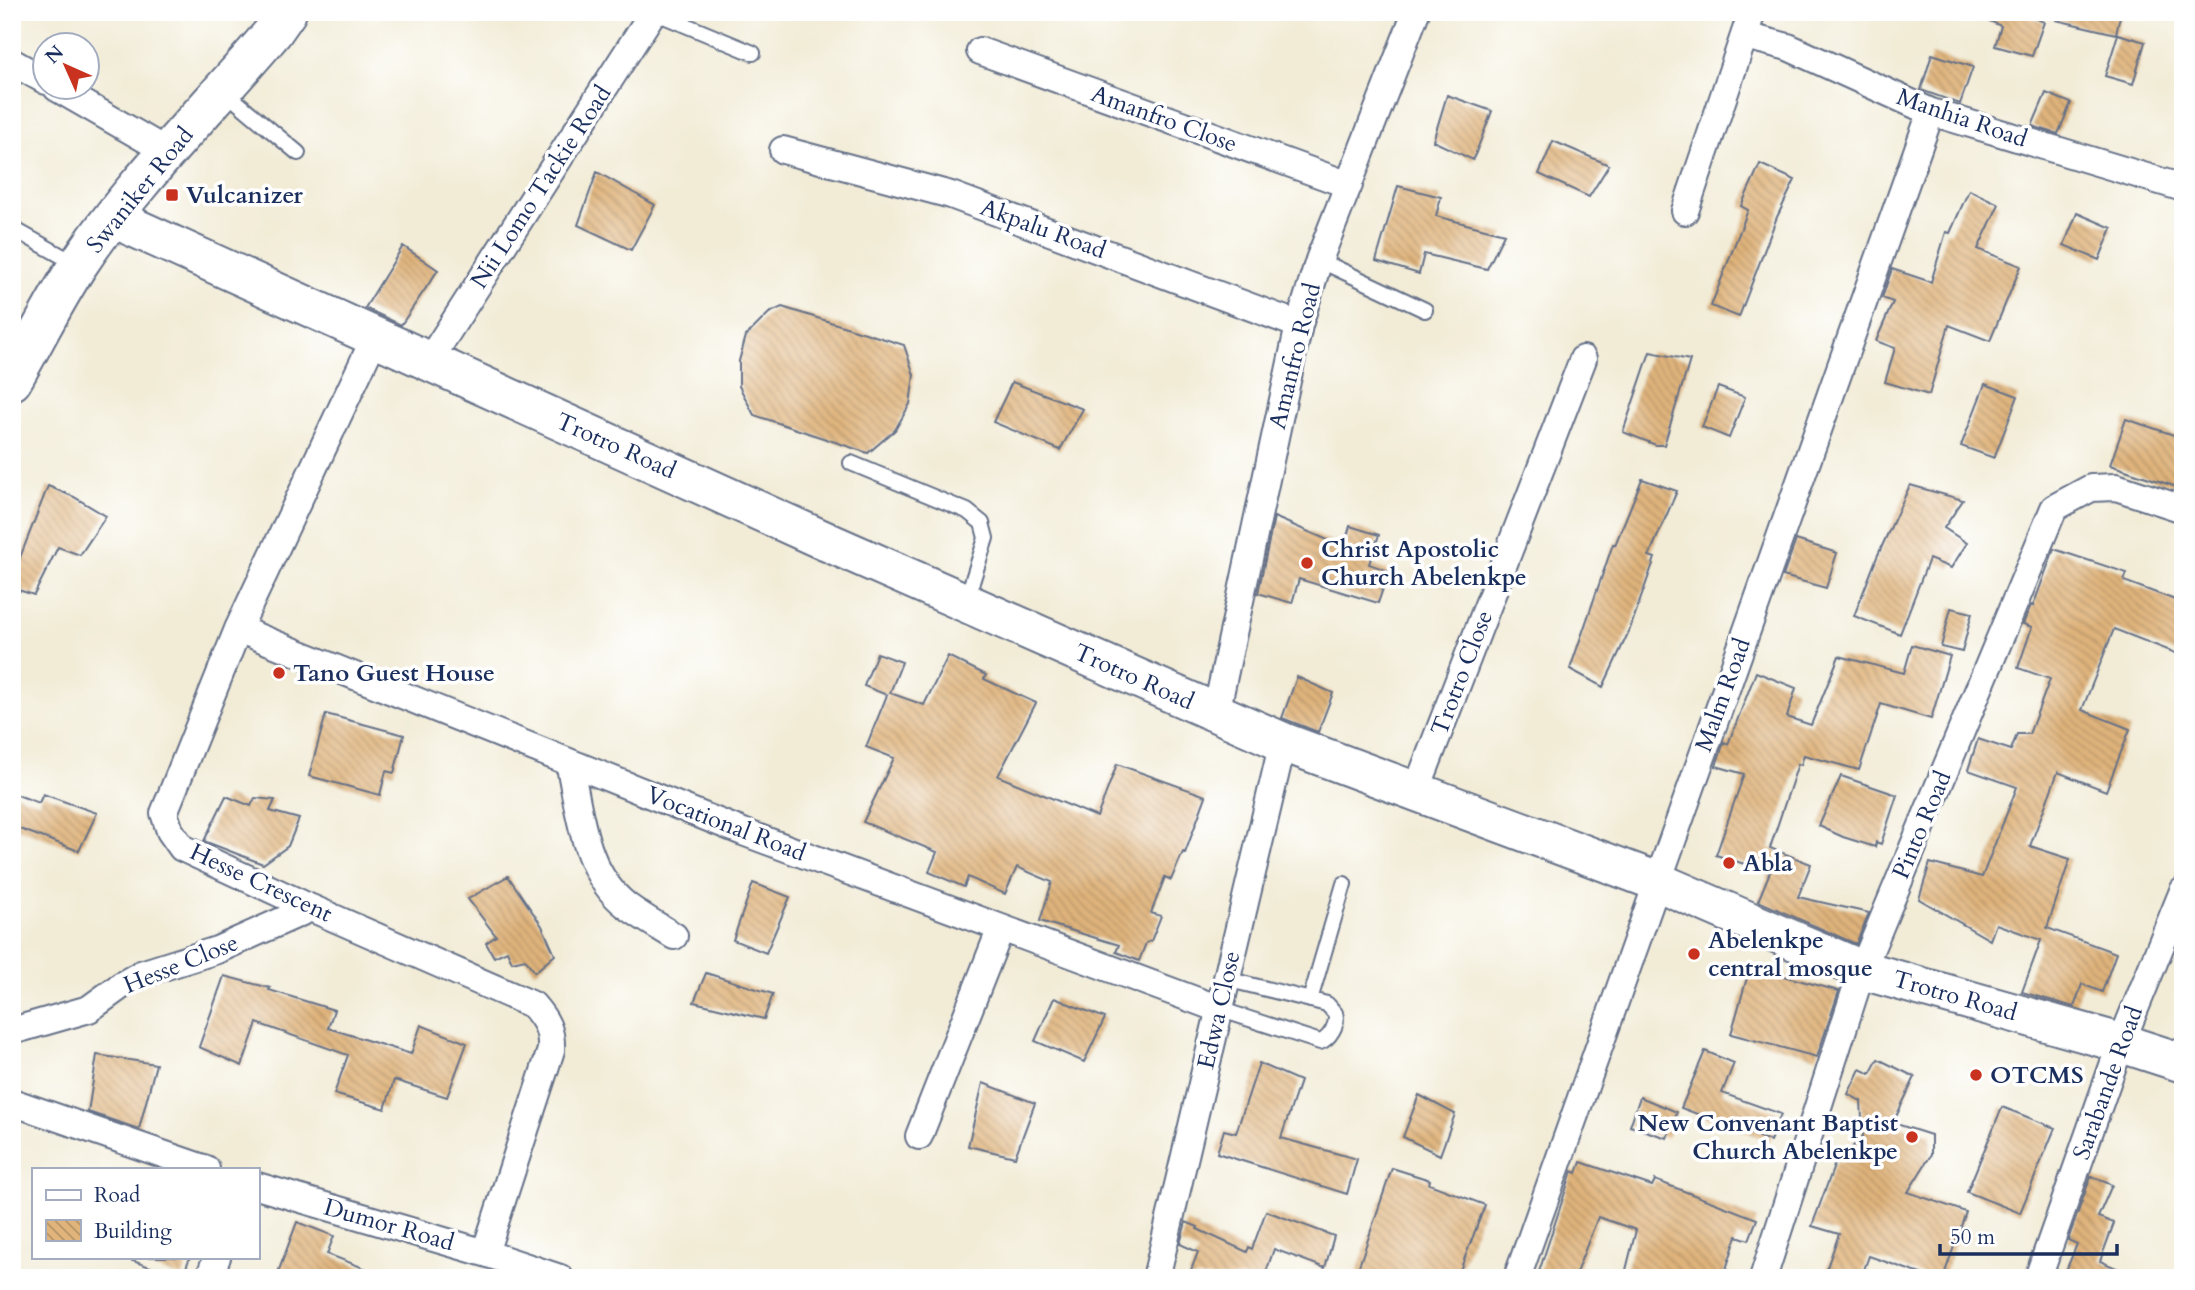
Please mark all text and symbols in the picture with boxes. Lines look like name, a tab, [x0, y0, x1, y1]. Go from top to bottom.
north arrow	[32, 32, 102, 102]
text: N	[40, 39, 70, 70]
street label: Amanfro Close	[1086, 77, 1242, 161]
street label: Nii Lomo Tackie Road	[463, 79, 619, 295]
street label: Manhia Road	[1892, 80, 2032, 156]
street label: Swaniker Road	[79, 120, 201, 260]
place label: Vulcanizer	[186, 179, 303, 212]
marker: Vulcanizer	[164, 187, 180, 203]
street label: Akpalu Road	[976, 191, 1111, 267]
street label: Amanfro Road	[1261, 279, 1329, 433]
street label: Trotro Road	[551, 405, 681, 487]
place label: Christ Apostolic Church Abelenkpe	[1321, 533, 1527, 594]
marker: Christ Apostolic Church Abelenkpe	[1299, 555, 1315, 571]
street label: Trotro Close	[1423, 606, 1501, 740]
street label: Malm Road	[1687, 633, 1759, 756]
street label: Trotro Road	[1069, 636, 1199, 718]
place label: Tano Guest House	[293, 657, 495, 690]
marker: Tano Guest House	[271, 665, 287, 681]
street label: Pinto Road	[1884, 766, 1960, 884]
street label: Vocational Road	[641, 778, 811, 870]
street label: Hesse Crescent	[184, 836, 338, 931]
place label: Abla	[1743, 847, 1793, 880]
marker: Abla	[1721, 855, 1737, 871]
place label: Abelenkpe central mosque	[1708, 924, 1873, 985]
street label: Hesse Close	[119, 926, 243, 1002]
marker: Abelenkpe central mosque	[1686, 946, 1702, 962]
street label: Edwa Close	[1189, 948, 1249, 1072]
street label: Trotro Road	[1889, 963, 2021, 1030]
street label: Sarabande Road	[2065, 1001, 2151, 1164]
place label: OTCMS	[1990, 1059, 2084, 1092]
marker: OTCMS	[1968, 1067, 1984, 1083]
place label: New Convenant Baptist Church Abelenkpe	[1637, 1107, 1899, 1168]
marker: New Convenant Baptist Church Abelenkpe	[1904, 1129, 1920, 1145]
legend	[32, 1168, 259, 1258]
text: Road	[94, 1181, 140, 1210]
street label: Dumor Road	[320, 1191, 458, 1259]
scale bar	[1940, 1213, 2116, 1257]
text: Building	[94, 1217, 172, 1246]
text: 50 m	[1950, 1223, 1995, 1252]

